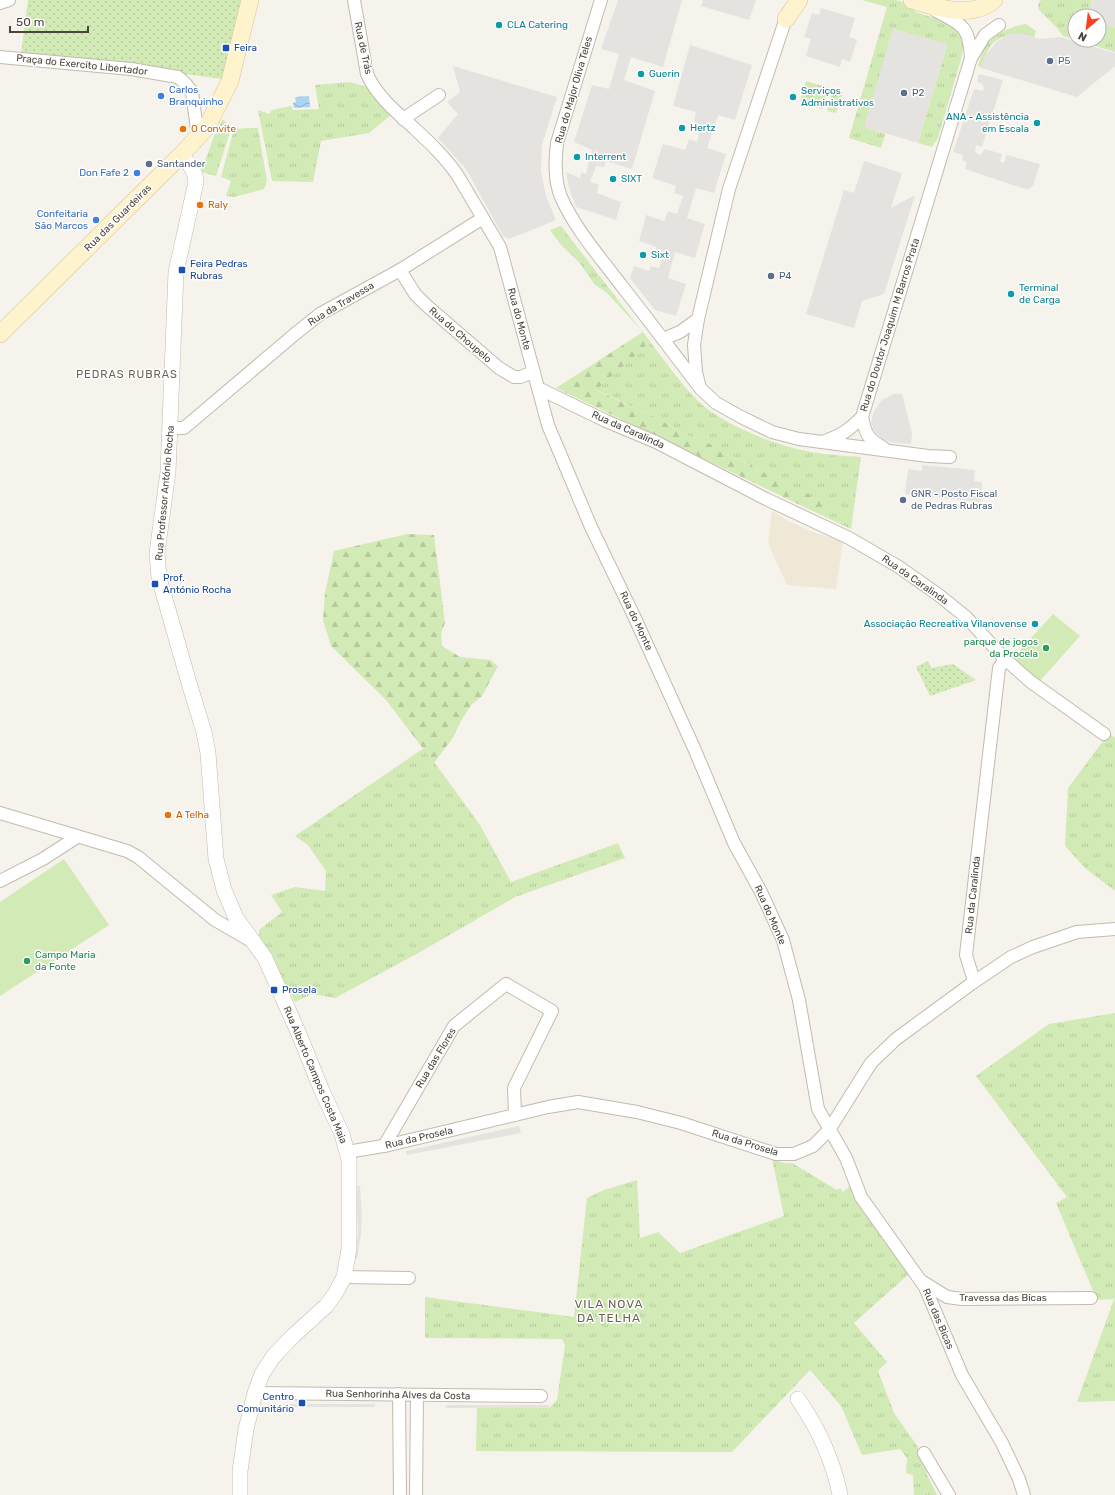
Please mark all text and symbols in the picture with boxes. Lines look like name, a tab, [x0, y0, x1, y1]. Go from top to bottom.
scale bar	[10, 8, 88, 34]
north arrow	[1067, 8, 1107, 48]
text: 50 m	[16, 15, 44, 29]
place label: CLA Catering	[507, 19, 568, 31]
marker: CLA Catering	[494, 20, 504, 30]
street label: Rua de Trás	[352, 21, 374, 75]
text: N	[1076, 29, 1089, 44]
street label: Rua do Major Oliva Teles	[553, 35, 595, 145]
place label: Feira	[234, 42, 257, 54]
marker: Feira	[221, 43, 231, 53]
street label: Praça do Exercito Libertador	[16, 52, 149, 78]
place label: P5	[1058, 55, 1070, 67]
marker: P5	[1045, 56, 1055, 66]
place label: Guerin	[649, 68, 680, 80]
marker: Guerin	[636, 69, 646, 79]
place label: Carlos Branquinho	[169, 84, 224, 108]
place label: Serviços Administrativos	[801, 85, 874, 109]
place label: P2	[912, 87, 924, 99]
marker: P2	[899, 88, 909, 98]
marker: Carlos Branquinho	[156, 91, 166, 101]
marker: Serviços Administrativos	[788, 92, 798, 102]
place label: ANA - Assistência em Escala	[946, 111, 1029, 135]
marker: ANA - Assistência em Escala	[1032, 118, 1042, 128]
place label: Hertz	[690, 122, 716, 134]
place label: O Convite	[191, 123, 236, 135]
marker: Hertz	[677, 123, 687, 133]
marker: O Convite	[178, 124, 188, 134]
place label: Interrent	[585, 151, 626, 163]
marker: Interrent	[572, 152, 582, 162]
place label: Santander	[157, 158, 206, 170]
marker: Santander	[144, 159, 154, 169]
place label: Don Fafe 2	[79, 167, 129, 179]
marker: Don Fafe 2	[132, 168, 142, 178]
place label: SIXT	[621, 173, 642, 185]
marker: SIXT	[608, 174, 618, 184]
street label: Rua das Guardeiras	[82, 182, 154, 254]
place label: Raly	[208, 199, 228, 211]
marker: Raly	[195, 200, 205, 210]
place label: Confeitaria São Marcos	[35, 208, 88, 232]
marker: Confeitaria São Marcos	[91, 215, 101, 225]
street label: Rua do Doutor Joaquim M Barros Prata	[858, 237, 922, 413]
place label: Sixt	[651, 249, 669, 261]
marker: Sixt	[638, 250, 648, 260]
place label: Feira Pedras Rubras	[190, 258, 248, 282]
marker: Feira Pedras Rubras	[177, 265, 187, 275]
place label: P4	[779, 270, 791, 282]
marker: P4	[766, 271, 776, 281]
street label: Rua da Travessa	[306, 280, 376, 328]
place label: Terminal de Carga	[1019, 282, 1060, 306]
street label: Rua do Monte	[505, 287, 533, 352]
marker: Terminal de Carga	[1006, 289, 1016, 299]
street label: Rua do Choupelo	[426, 305, 494, 366]
district label: PEDRAS RUBRAS	[76, 368, 178, 381]
street label: Rua da Caralinda	[590, 409, 666, 451]
street label: Rua Professor António Rocha	[153, 425, 177, 561]
place label: GNR - Posto Fiscal de Pedras Rubras	[911, 488, 997, 512]
marker: GNR - Posto Fiscal de Pedras Rubras	[898, 495, 908, 505]
street label: Rua da Caralinda	[880, 553, 950, 607]
place label: Prof. António Rocha	[163, 572, 231, 596]
marker: Prof. António Rocha	[150, 579, 160, 589]
street label: Rua do Monte	[617, 590, 655, 653]
place label: Associação Recreativa Vilanovense	[864, 618, 1027, 630]
marker: Associação Recreativa Vilanovense	[1030, 619, 1040, 629]
place label: parque de jogos da Procela	[964, 636, 1038, 660]
marker: parque de jogos da Procela	[1041, 643, 1051, 653]
place label: A Telha	[176, 809, 209, 821]
marker: A Telha	[163, 810, 173, 820]
street label: Rua da Caralinda	[963, 855, 983, 935]
street label: Rua do Monte	[752, 883, 789, 947]
place label: Campo Maria da Fonte	[35, 949, 95, 973]
marker: Campo Maria da Fonte	[22, 956, 32, 966]
place label: Prosela	[282, 984, 317, 996]
marker: Prosela	[269, 985, 279, 995]
street label: Rua Alberto Campos Costa Maia	[281, 1005, 349, 1145]
street label: Rua das Flores	[413, 1026, 459, 1090]
street label: Rua da Prosela	[384, 1124, 454, 1152]
street label: Rua da Prosela	[710, 1127, 780, 1159]
street label: Rua das Bicas	[920, 1287, 956, 1351]
street label: Travessa das Bicas	[959, 1292, 1047, 1304]
district label: VILA NOVA DA TELHA	[574, 1297, 644, 1325]
street label: Rua Senhorinha Alves da Costa	[326, 1388, 470, 1402]
place label: Centro Comunitário	[237, 1391, 294, 1415]
marker: Centro Comunitário	[297, 1398, 307, 1408]

